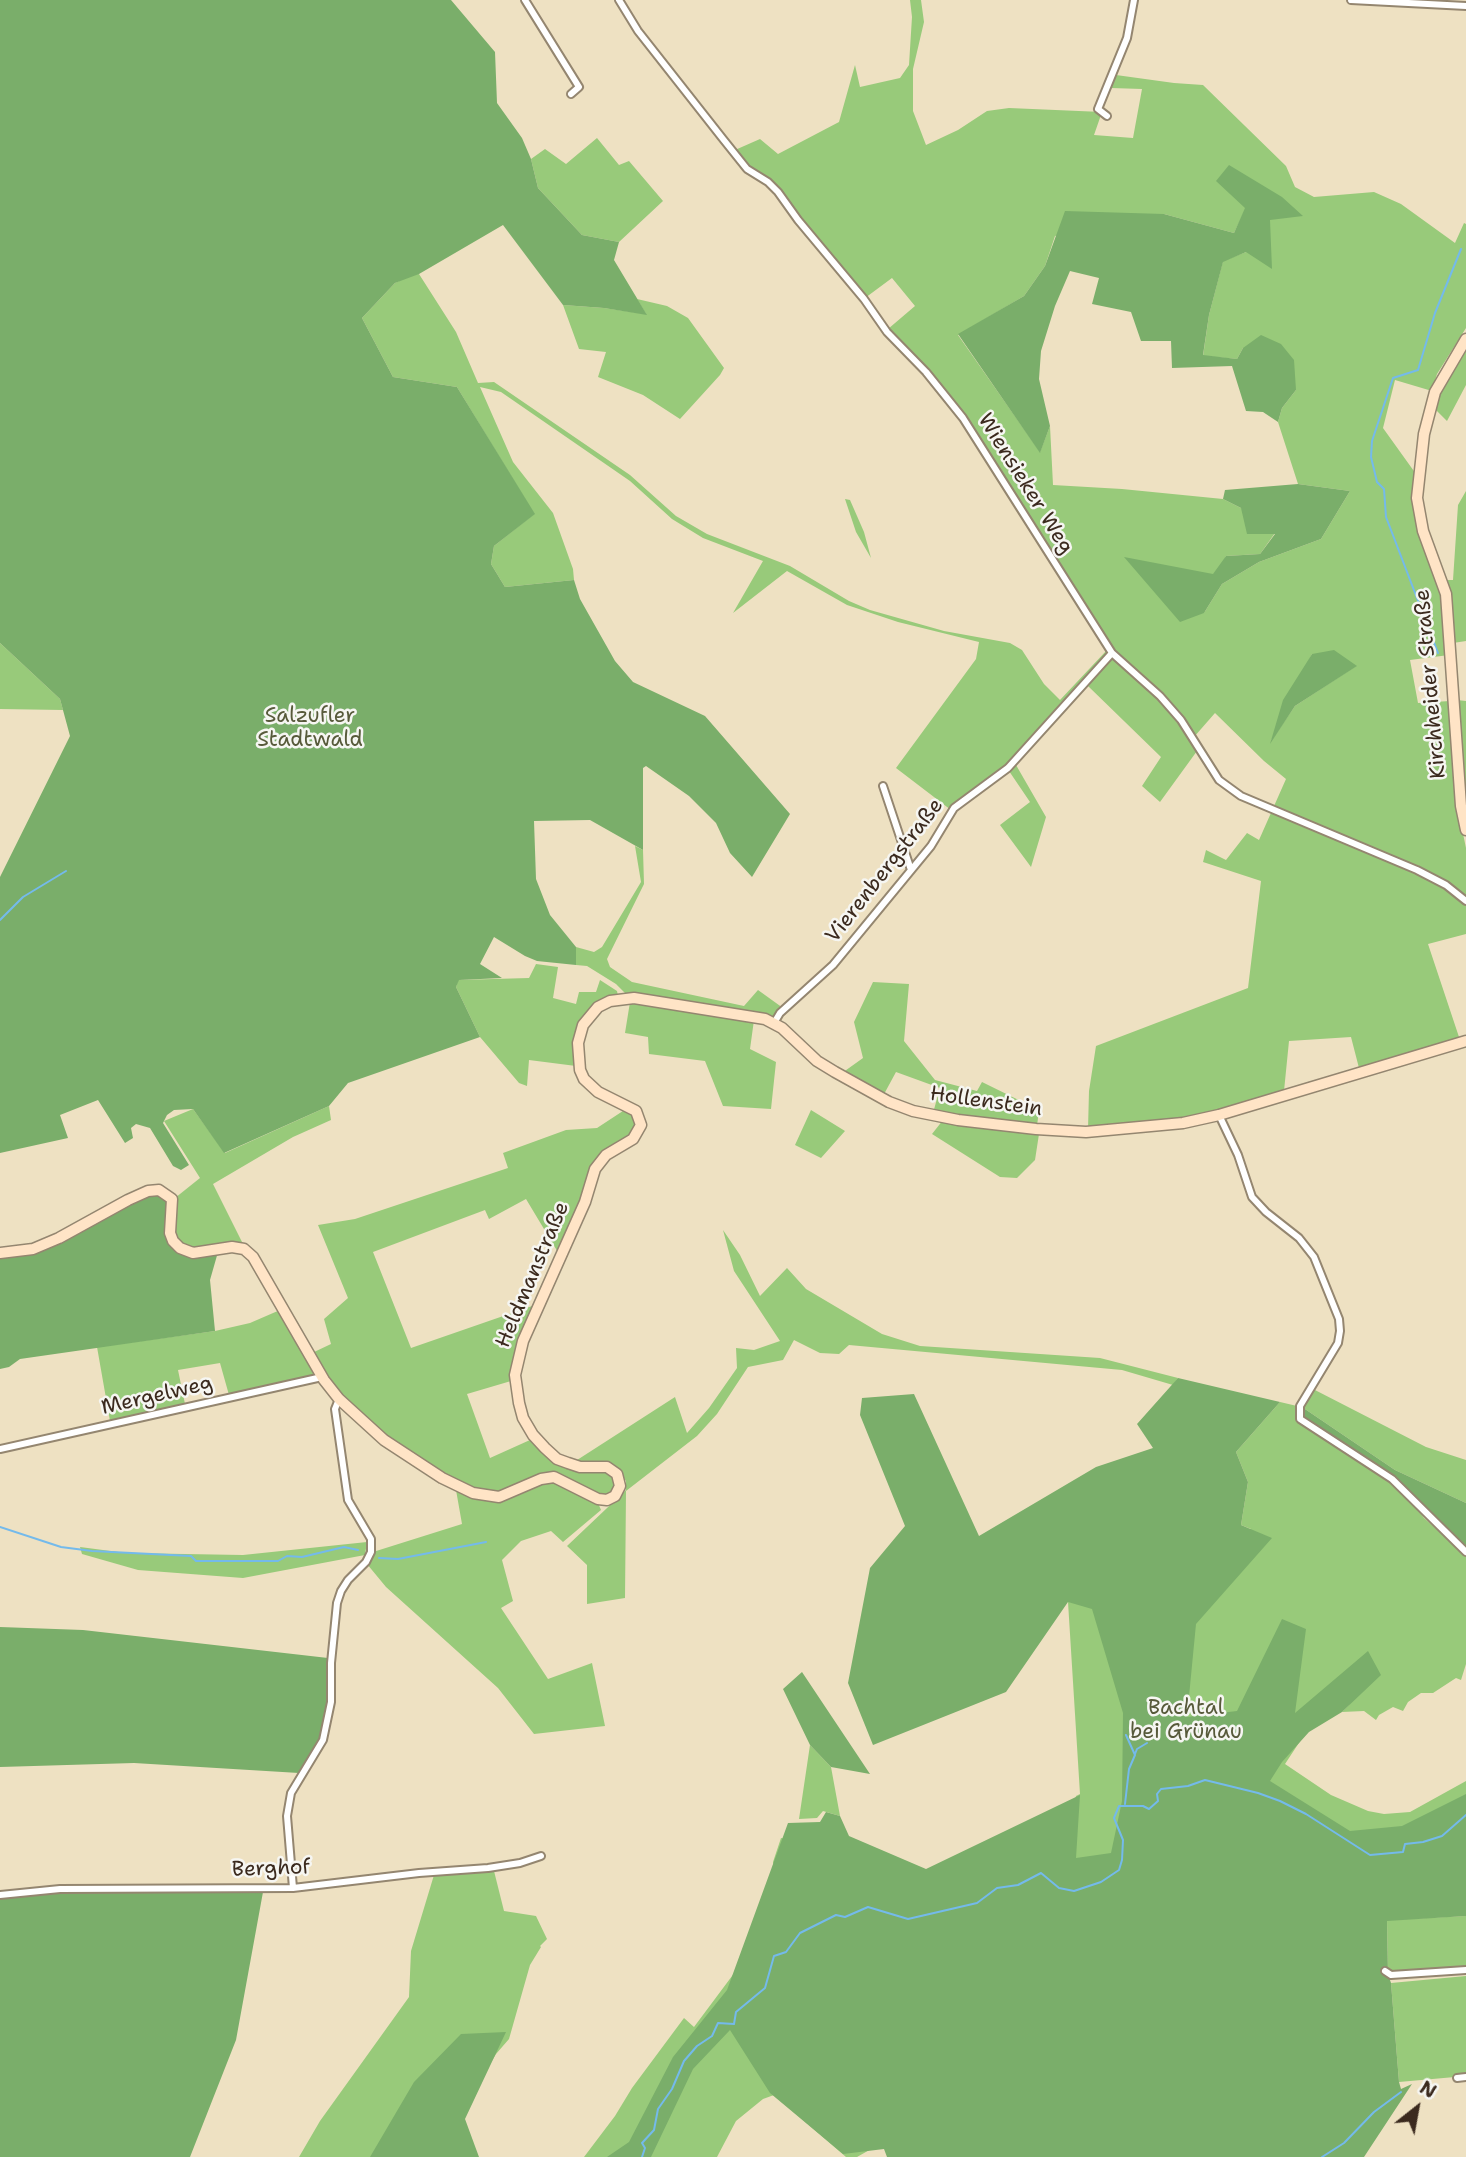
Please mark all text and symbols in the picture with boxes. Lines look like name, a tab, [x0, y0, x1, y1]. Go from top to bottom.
street label: Wiensieker Weg	[972, 409, 1078, 559]
street label: Kirchheider Straße	[1410, 588, 1452, 780]
park label: Salzufler Stadtwald	[257, 704, 363, 754]
street label: Vierenbergstraße	[821, 794, 949, 948]
street label: Hollenstein	[928, 1082, 1044, 1122]
street label: Heldmanstraße	[491, 1198, 575, 1352]
street label: Mergelweg	[99, 1371, 215, 1421]
park label: Bachtal bei Grünau	[1130, 1696, 1242, 1746]
street label: Berghof	[231, 1855, 311, 1883]
north arrow	[1382, 2073, 1452, 2143]
text: N	[1415, 2075, 1441, 2104]

